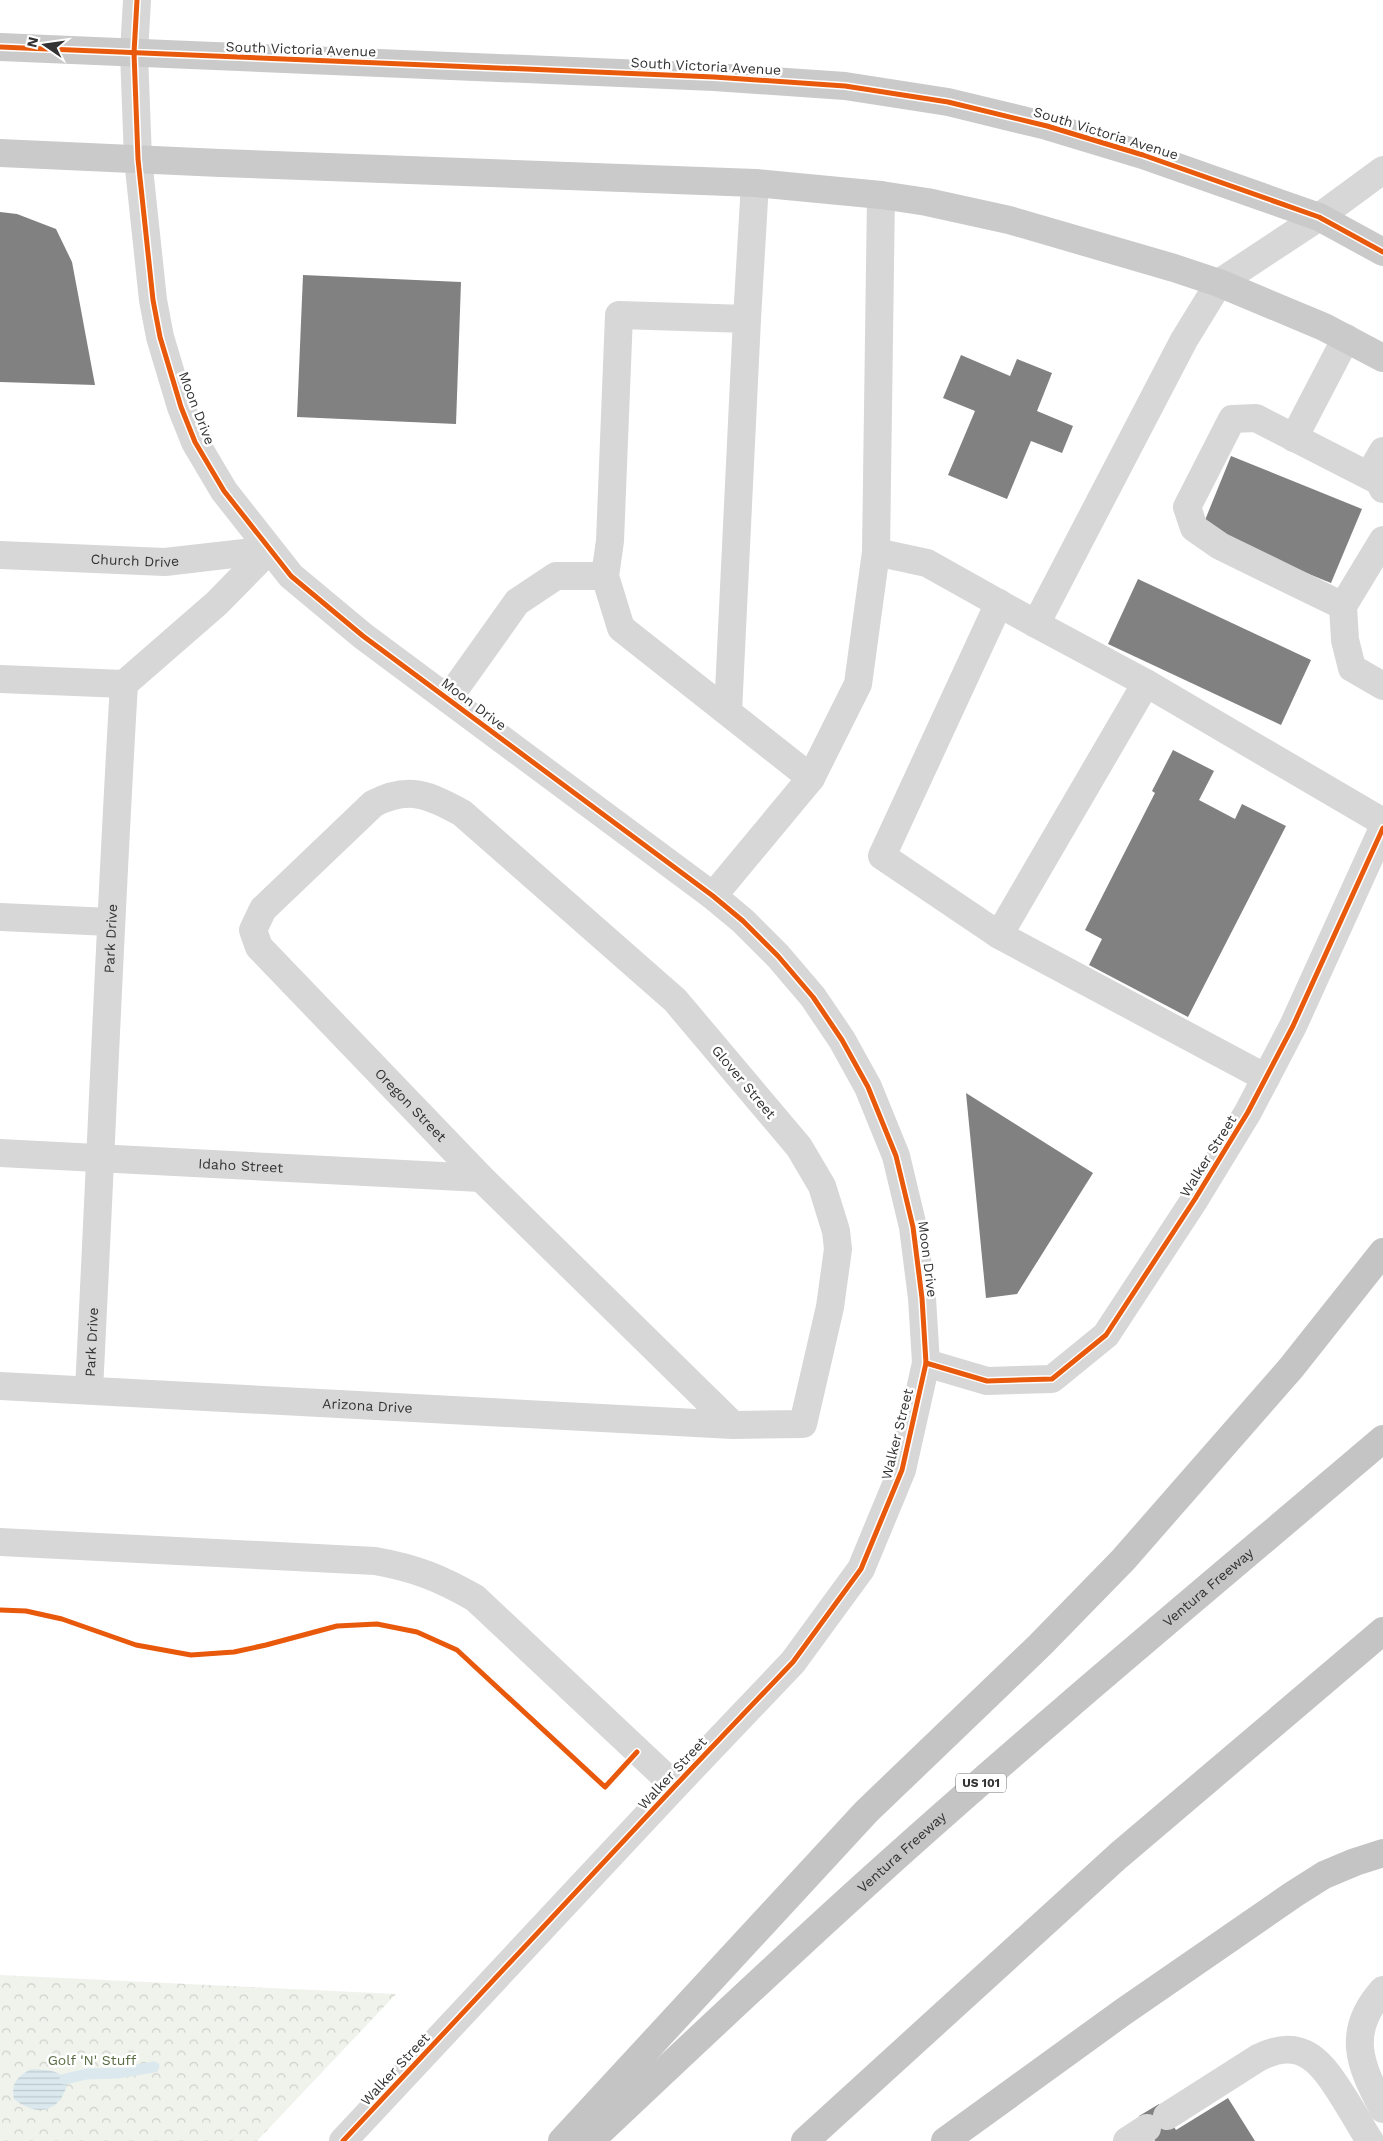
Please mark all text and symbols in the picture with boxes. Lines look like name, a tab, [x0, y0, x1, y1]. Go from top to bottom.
north arrow	[20, 20, 70, 70]
text: N	[23, 35, 41, 49]
street label: South Victoria Avenue	[226, 38, 376, 60]
street label: South Victoria Avenue	[630, 54, 782, 78]
street label: South Victoria Avenue	[1032, 103, 1180, 163]
street label: Moon Drive	[176, 369, 218, 447]
street label: Church Drive	[90, 551, 180, 570]
street label: Moon Drive	[438, 674, 510, 734]
street label: Park Drive	[101, 903, 120, 974]
street label: Glover Street	[709, 1042, 779, 1122]
street label: Oregon Street	[372, 1065, 450, 1145]
street label: Walker Street	[1177, 1112, 1240, 1200]
street label: Idaho Street	[198, 1155, 284, 1176]
street label: Moon Drive	[915, 1220, 941, 1298]
street label: Park Drive	[82, 1307, 101, 1377]
street label: Walker Street	[878, 1387, 916, 1481]
street label: Arizona Drive	[322, 1395, 413, 1416]
street label: Ventura Freeway	[1160, 1544, 1257, 1630]
street label: Walker Street	[634, 1733, 710, 1813]
road number: US 101	[956, 1774, 1006, 1792]
street label: Ventura Freeway	[854, 1808, 950, 1896]
street label: Walker Street	[357, 2029, 433, 2109]
park label: Golf 'N' Stuff	[48, 2052, 136, 2068]

